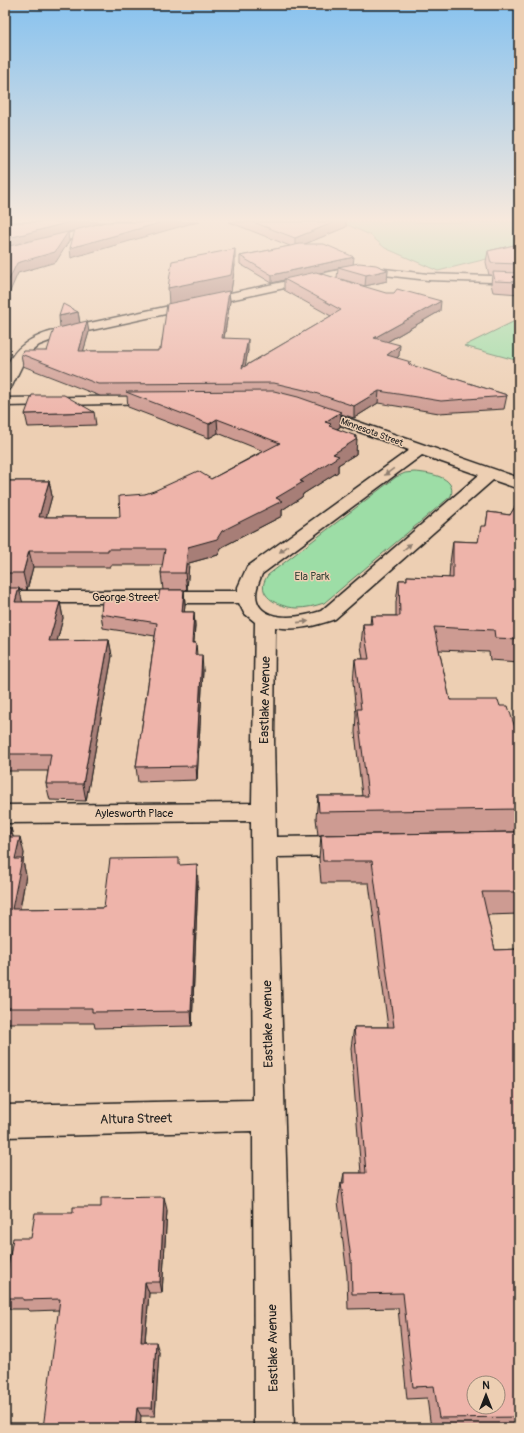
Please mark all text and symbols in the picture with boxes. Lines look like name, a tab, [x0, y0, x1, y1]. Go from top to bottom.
street label: Minnesota Street	[339, 416, 405, 449]
one-way arrow	[384, 468, 394, 476]
one-way arrow	[401, 542, 412, 551]
one-way arrow	[279, 545, 289, 553]
park label: Ela Park	[294, 570, 330, 583]
street label: George Street	[92, 591, 158, 604]
one-way arrow	[297, 619, 309, 625]
street label: Eastlake Avenue	[256, 655, 274, 744]
street label: Aylesworth Place	[95, 807, 174, 820]
street label: Eastlake Avenue	[259, 979, 277, 1068]
street label: Altura Street	[100, 1110, 173, 1128]
street label: Eastlake Avenue	[264, 1303, 282, 1392]
north arrow	[466, 1375, 506, 1415]
text: N	[482, 1379, 490, 1392]

